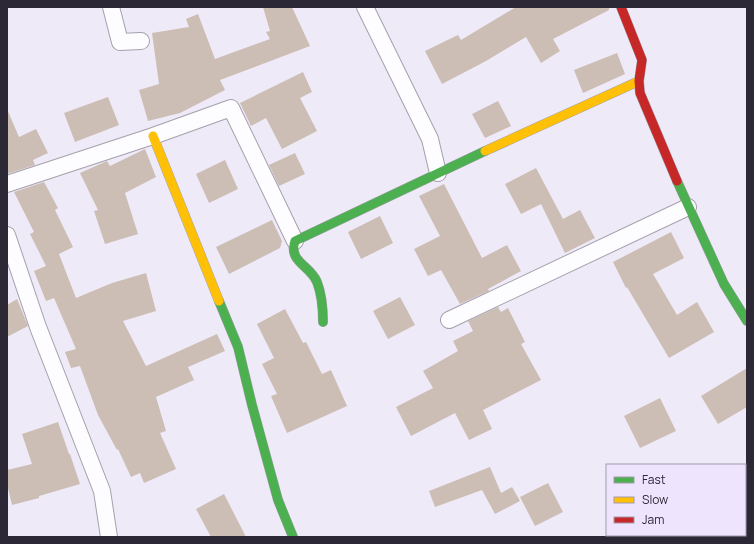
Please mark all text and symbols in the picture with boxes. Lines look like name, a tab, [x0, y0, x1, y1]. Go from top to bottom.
legend	[606, 464, 746, 536]
text: Fast	[642, 471, 666, 488]
text: Slow	[642, 491, 668, 508]
text: Jam	[642, 511, 664, 528]

